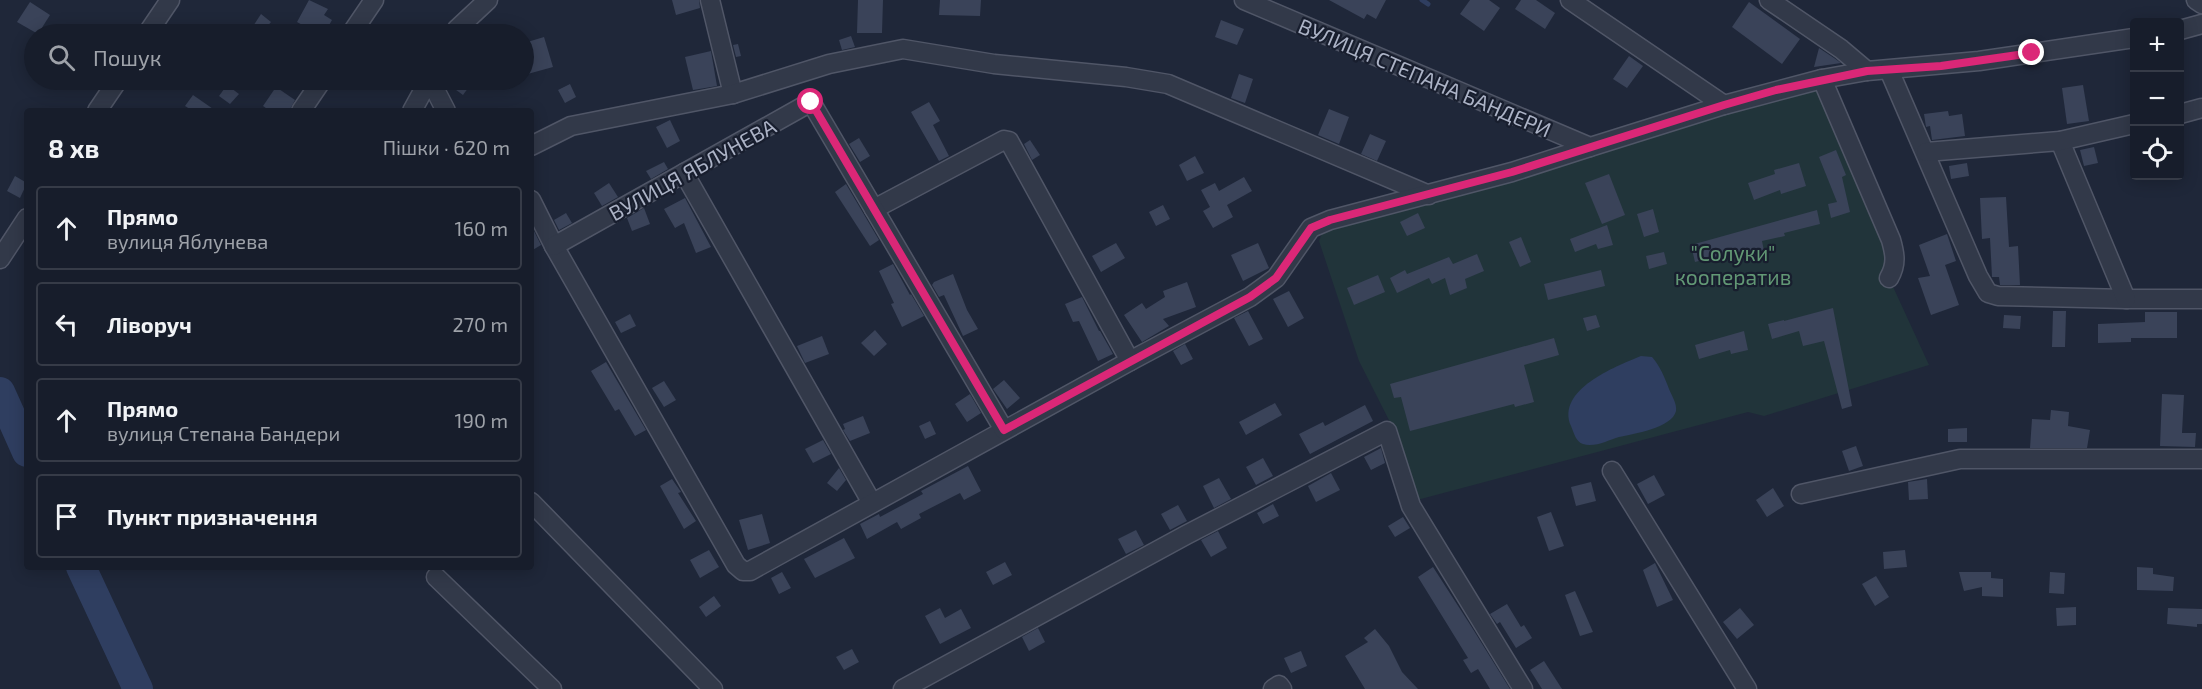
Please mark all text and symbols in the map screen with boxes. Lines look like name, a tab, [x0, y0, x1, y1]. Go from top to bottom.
street label: ВУЛИЦЯ СТЕПАНА БАНДЕРИ	[1295, 12, 1555, 142]
map controls	[2130, 18, 2184, 180]
button: +	[2130, 18, 2184, 72]
search box	[24, 24, 534, 90]
route end	[2018, 39, 2044, 65]
icon: search	[45, 41, 78, 74]
text: Пошук	[93, 44, 162, 70]
button: −	[2130, 72, 2184, 126]
route start	[797, 88, 823, 114]
street label: ВУЛИЦЯ ЯБЛУНЕВА	[604, 113, 780, 225]
button: locate	[2130, 126, 2184, 180]
text: 8 хв	[48, 132, 100, 163]
text: Пішки · 620 m	[383, 135, 510, 159]
text: Прямо	[107, 203, 178, 229]
icon: ahead	[50, 212, 83, 245]
text: 160 m	[455, 216, 508, 240]
text: вулиця Яблунева	[107, 229, 268, 253]
park label: "Солуки" кооператив	[1675, 240, 1791, 289]
icon: left	[50, 308, 83, 341]
text: Ліворуч	[107, 311, 192, 337]
text: 270 m	[452, 312, 508, 336]
text: Прямо	[107, 395, 178, 421]
icon: ahead	[50, 404, 83, 437]
text: 190 m	[455, 408, 508, 432]
text: вулиця Степана Бандери	[107, 421, 340, 445]
icon: arrive	[50, 500, 83, 533]
text: Пункт призначення	[107, 503, 318, 529]

